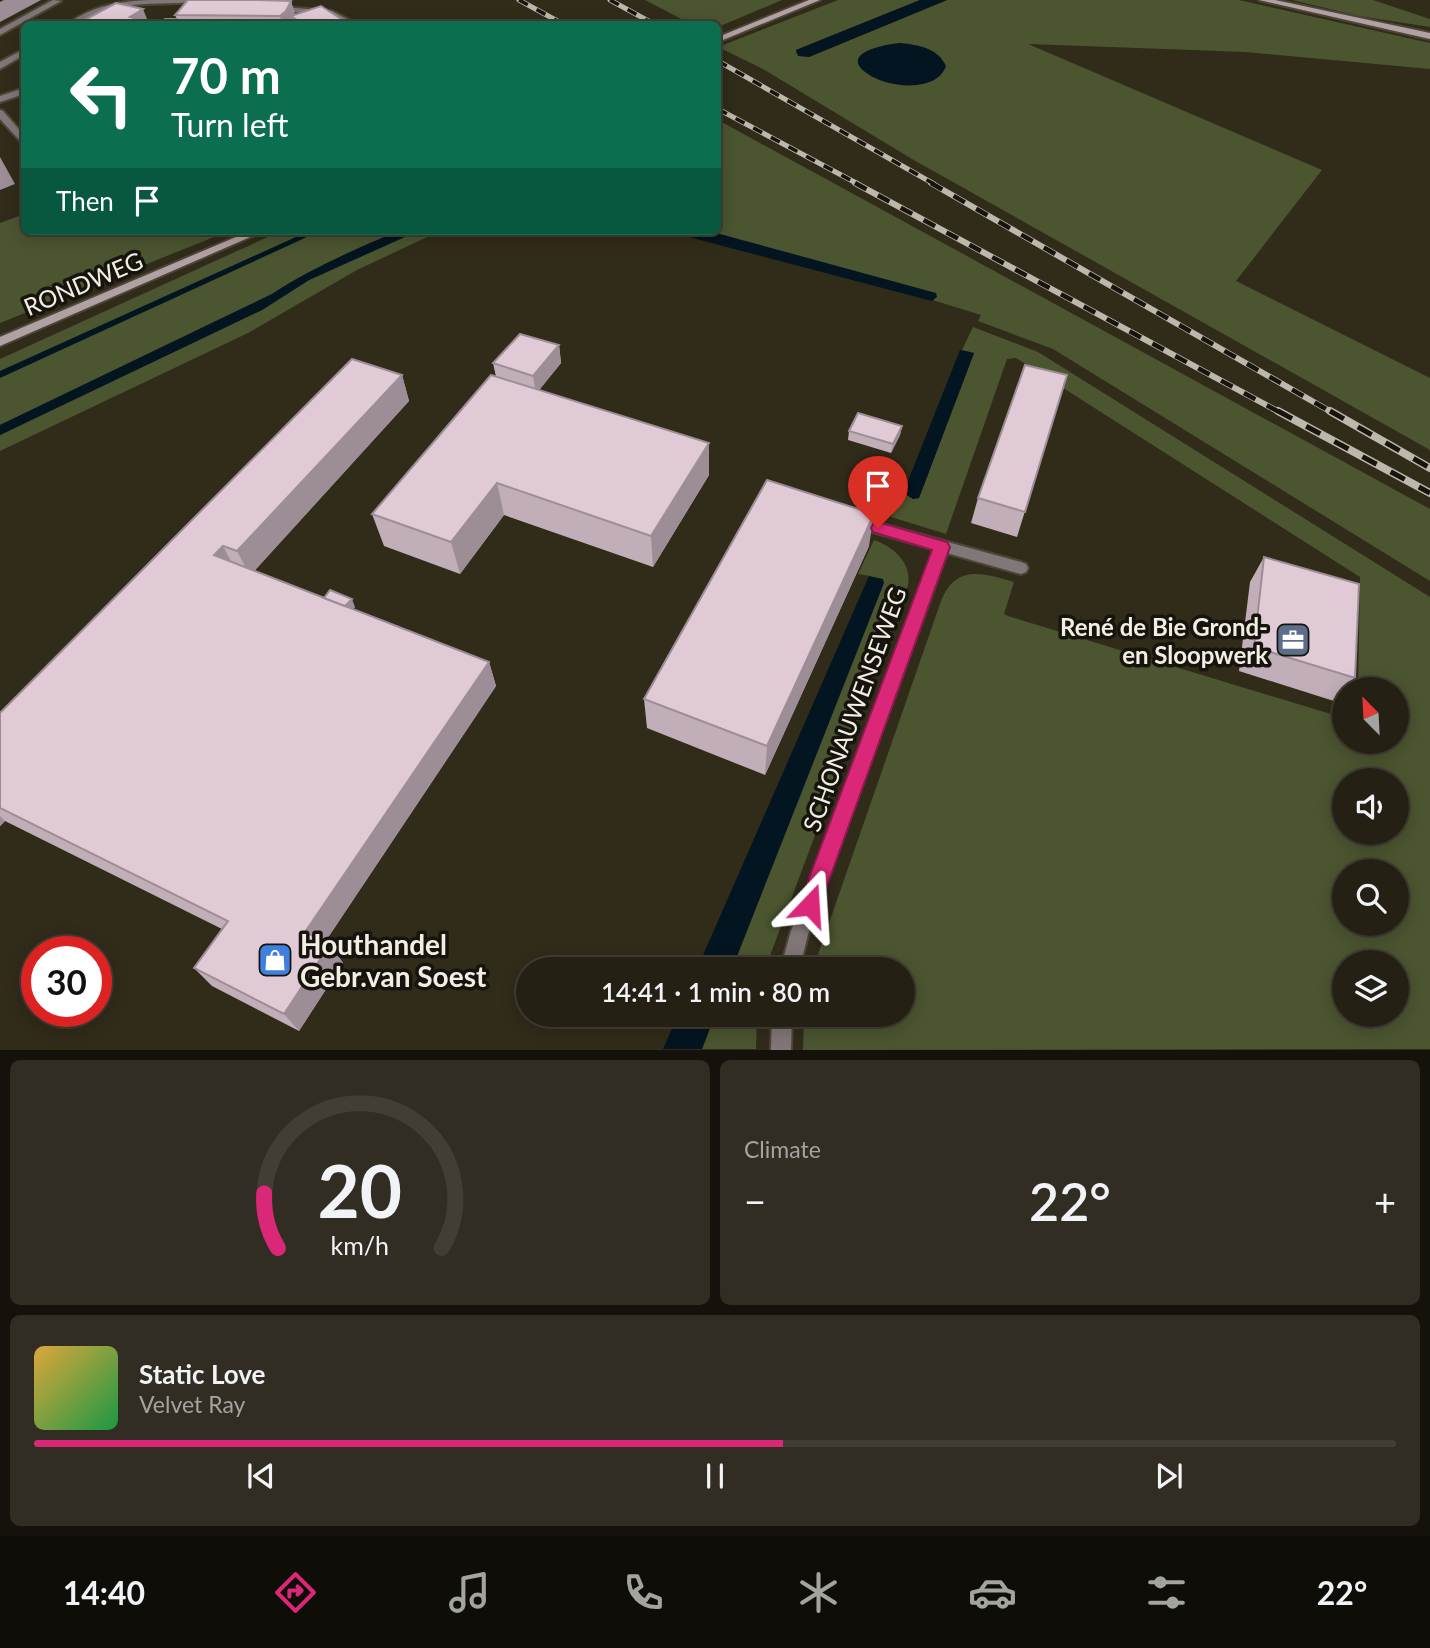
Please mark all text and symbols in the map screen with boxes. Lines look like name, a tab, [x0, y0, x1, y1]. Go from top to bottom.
text: 70 m	[171, 46, 281, 104]
icon: left	[56, 49, 147, 140]
text: Turn left	[171, 105, 288, 144]
icon: arrive	[128, 182, 166, 220]
text: Then	[56, 185, 114, 217]
street label: RONDWEG	[19, 245, 147, 321]
pin	[848, 456, 908, 528]
icon: arrive	[859, 467, 897, 505]
street label: SCHONAUWENSEWEG	[796, 583, 912, 835]
place label: René de Bie Grond- en Sloopwerk	[1060, 612, 1268, 669]
office icon: René de Bie Grond- en Sloopwerk	[1274, 621, 1312, 659]
north arrow	[1332, 677, 1409, 754]
map controls	[1332, 677, 1409, 1027]
button: sound	[1332, 768, 1409, 845]
button: search	[1332, 859, 1409, 936]
position arrow	[773, 868, 847, 942]
place label: Houthandel Gebr.van Soest	[300, 927, 487, 993]
speed limit sign: 30	[21, 936, 112, 1027]
shop icon: Houthandel Gebr.van Soest	[256, 941, 294, 979]
button: layers	[1332, 950, 1409, 1027]
text: 14:41 · 1 min · 80 m	[601, 976, 830, 1008]
text: Climate	[744, 1135, 821, 1163]
text: 20	[318, 1147, 402, 1235]
text: 22°	[1029, 1170, 1111, 1232]
text: −	[744, 1178, 766, 1224]
text: +	[1374, 1178, 1396, 1224]
text: km/h	[331, 1230, 389, 1260]
text: Static Love	[139, 1358, 266, 1390]
text: Velvet Ray	[139, 1390, 245, 1418]
icon: previous	[242, 1457, 280, 1495]
icon: pause	[696, 1457, 734, 1495]
icon: next	[1150, 1457, 1188, 1495]
icon: directions	[271, 1568, 320, 1617]
icon: music	[445, 1568, 494, 1617]
icon: phone	[619, 1568, 668, 1617]
icon: climate	[794, 1568, 843, 1617]
icon: car	[968, 1568, 1017, 1617]
icon: filters	[1142, 1568, 1191, 1617]
text: 14:40	[63, 1573, 145, 1612]
text: 22°	[1317, 1573, 1367, 1612]

